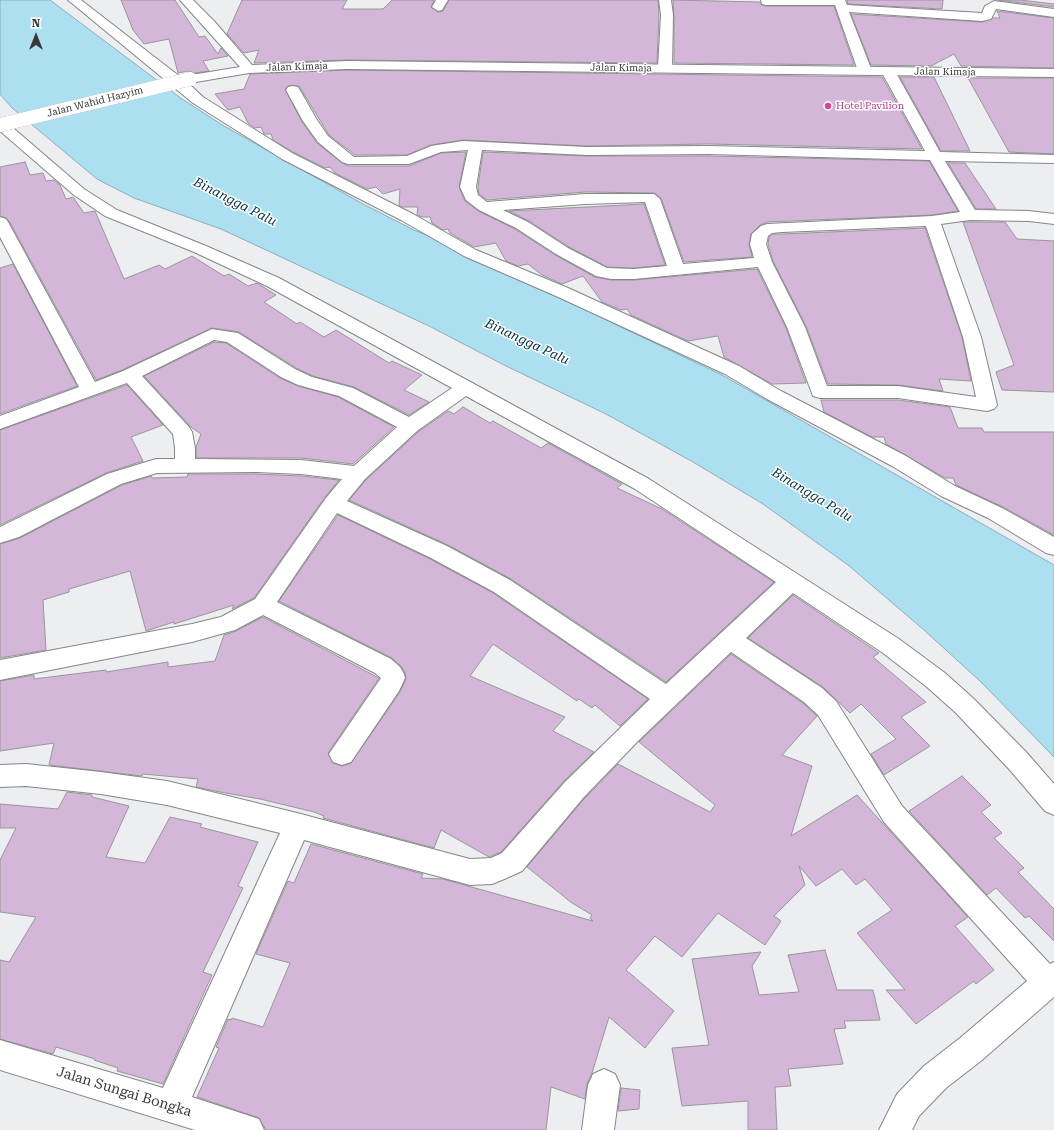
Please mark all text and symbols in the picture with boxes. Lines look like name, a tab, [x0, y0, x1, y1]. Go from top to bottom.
north arrow	[16, 16, 56, 56]
text: N	[32, 17, 40, 30]
street label: Jalan Kimaja	[266, 60, 328, 74]
street label: Jalan Kimaja	[590, 61, 652, 75]
street label: Jalan Kimaja	[914, 65, 976, 79]
street label: Jalan Wahid Hazyim	[46, 84, 144, 120]
place label: Hotel Pavilion	[836, 100, 904, 112]
marker: Hotel Pavilion	[823, 101, 833, 111]
water label: Binangga Palu	[191, 174, 279, 230]
water label: Binangga Palu	[482, 316, 572, 368]
water label: Binangga Palu	[769, 465, 855, 525]
street label: Jalan Sungai Bongka	[54, 1063, 194, 1121]

